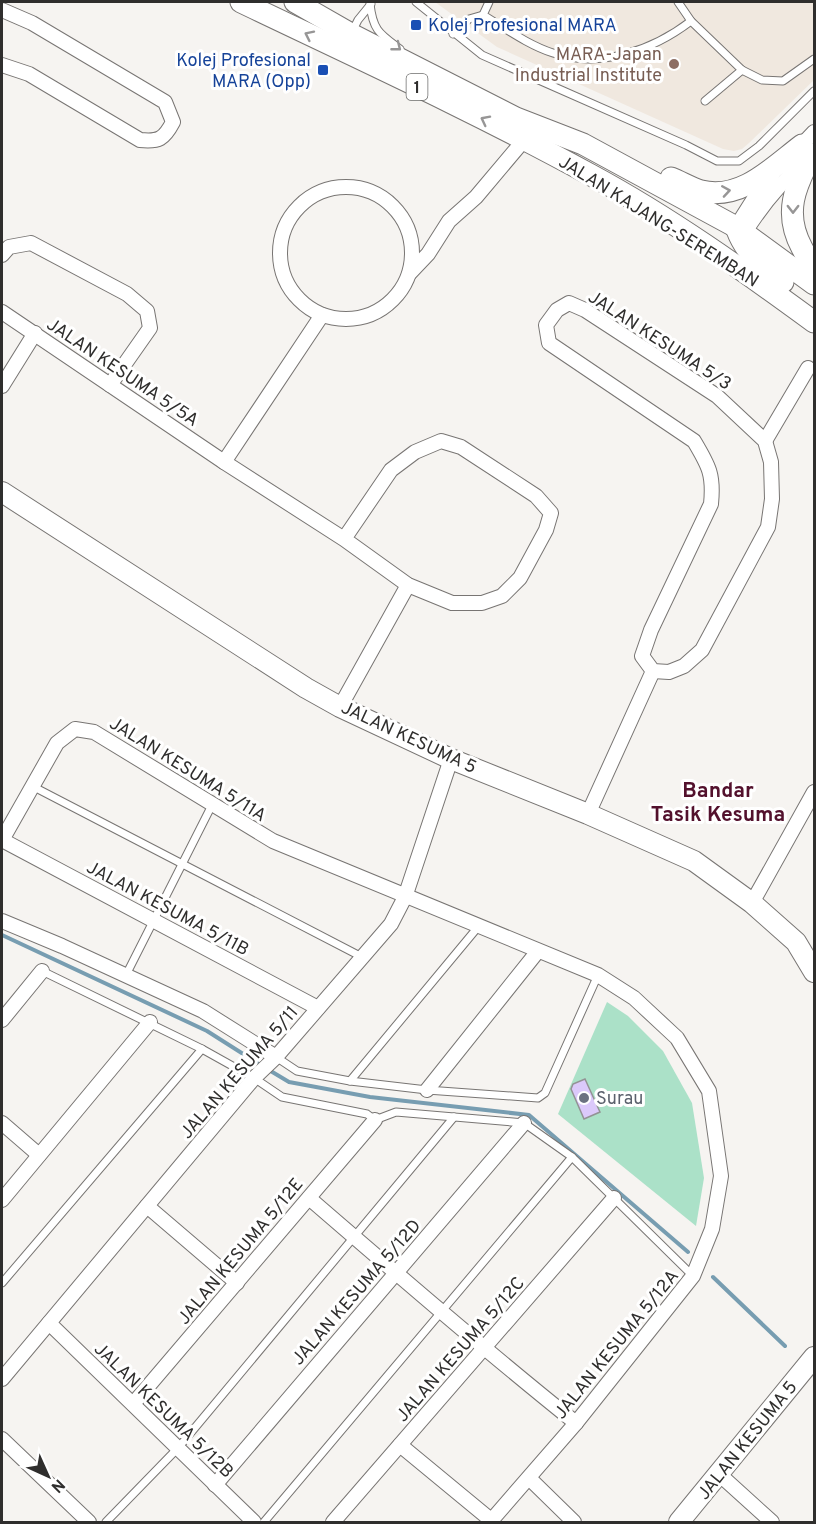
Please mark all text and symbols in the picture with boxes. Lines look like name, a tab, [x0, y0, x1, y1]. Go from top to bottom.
place label: Kolej Profesional MARA	[428, 15, 617, 38]
marker: Kolej Profesional MARA	[409, 18, 423, 32]
one-way arrow	[305, 30, 316, 42]
one-way arrow	[391, 39, 402, 50]
place label: MARA-Japan Industrial Institute	[515, 44, 662, 88]
place label: Kolej Profesional MARA (Opp)	[176, 50, 311, 94]
marker: MARA-Japan Industrial Institute	[667, 57, 681, 71]
marker: Kolej Profesional MARA (Opp)	[316, 63, 330, 77]
road number: 1	[406, 74, 428, 100]
one-way arrow	[480, 115, 491, 127]
street label: JALAN KAJANG-SEREMBAN	[554, 151, 763, 293]
one-way arrow	[721, 185, 731, 197]
one-way arrow	[787, 204, 799, 213]
street label: JALAN KESUMA 5/3	[583, 286, 735, 396]
street label: JALAN KESUMA 5/5A	[42, 314, 203, 433]
street label: JALAN KESUMA 5	[337, 697, 480, 780]
street label: JALAN KESUMA 5/11A	[104, 713, 270, 828]
district label: Bandar Tasik Kesuma	[651, 778, 785, 829]
street label: JALAN KESUMA 5/11B	[82, 857, 253, 962]
street label: JALAN KESUMA 5/11	[176, 1002, 304, 1144]
place label: Surau	[596, 1088, 643, 1111]
marker: Surau	[577, 1091, 591, 1105]
street label: JALAN KESUMA 5/12E	[173, 1174, 309, 1330]
street label: JALAN KESUMA 5/12D	[288, 1215, 427, 1371]
street label: JALAN KESUMA 5/12A	[550, 1266, 685, 1424]
street label: JALAN KESUMA 5/12C	[392, 1273, 531, 1427]
street label: JALAN KESUMA 5/12B	[88, 1338, 238, 1484]
street label: JALAN KESUMA 5	[693, 1377, 803, 1505]
north arrow	[18, 1446, 78, 1506]
text: N	[46, 1474, 68, 1496]

